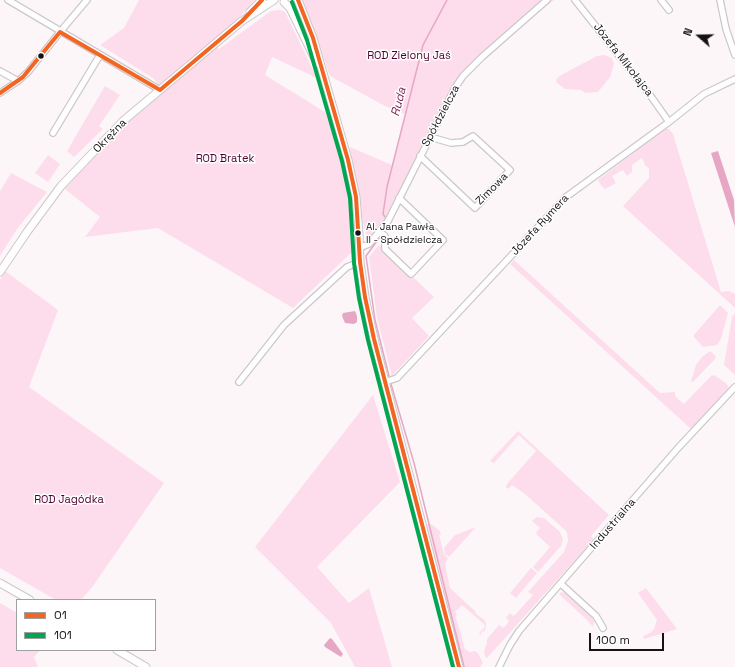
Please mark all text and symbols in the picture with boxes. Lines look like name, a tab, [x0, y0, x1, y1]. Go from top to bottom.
north arrow	[679, 16, 719, 56]
street label: Józefa Mikołajca	[590, 21, 656, 99]
text: N	[680, 26, 696, 38]
park label: ROD Zielony Jaś	[367, 49, 451, 63]
unlabelled marker	[36, 51, 46, 61]
street label: Spółdzielcza	[419, 83, 463, 149]
water label: Ruda	[388, 86, 410, 118]
street label: Okrężna	[91, 116, 129, 156]
park label: ROD Bratek	[196, 152, 254, 166]
street label: Zimowa	[473, 170, 511, 208]
street label: Józefa Rymera	[508, 192, 572, 258]
place label: Al. Jana Pawła II - Spółdzielcza	[366, 221, 442, 244]
marker: Al. Jana Pawła II - Spółdzielcza	[353, 228, 363, 238]
park label: ROD Jagódka	[34, 493, 104, 507]
street label: Industrialna	[587, 496, 639, 552]
legend	[16, 599, 156, 651]
text: 01	[54, 607, 67, 623]
scale bar	[591, 625, 666, 651]
text: 101	[54, 627, 72, 643]
text: 100 m	[596, 632, 630, 648]

